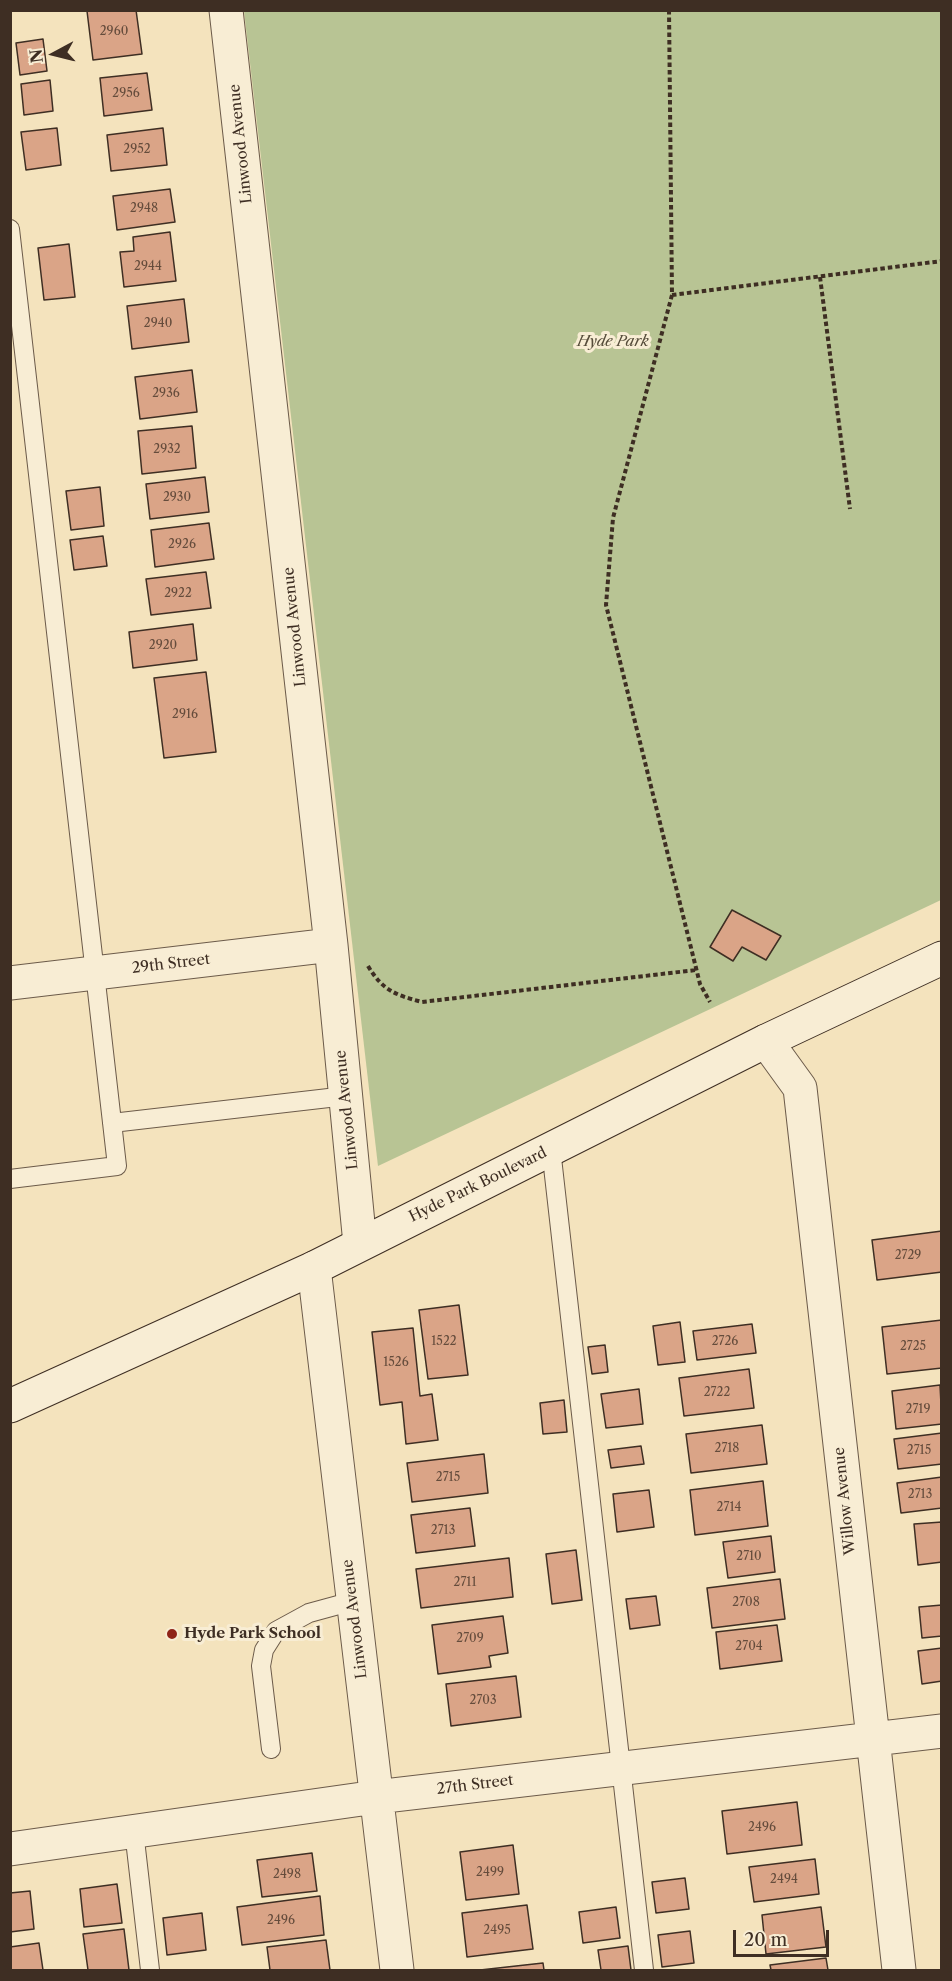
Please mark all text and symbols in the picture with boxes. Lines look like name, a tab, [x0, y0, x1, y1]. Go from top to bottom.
north arrow	[24, 24, 84, 84]
house number: 2960	[100, 25, 128, 39]
text: N	[25, 48, 47, 64]
street label: Linwood Avenue	[226, 83, 256, 205]
house number: 2956	[112, 87, 140, 101]
house number: 2952	[123, 143, 151, 157]
house number: 2948	[130, 202, 158, 216]
house number: 2944	[134, 260, 162, 274]
house number: 2940	[144, 317, 172, 331]
park label: Hyde Park	[577, 333, 649, 351]
house number: 2936	[152, 387, 180, 401]
house number: 2932	[153, 443, 181, 457]
house number: 2930	[163, 491, 191, 505]
house number: 2926	[168, 538, 196, 552]
street label: Linwood Avenue	[280, 566, 310, 688]
house number: 2922	[164, 587, 192, 601]
house number: 2920	[149, 639, 177, 653]
house number: 2916	[172, 708, 198, 722]
street label: 29th Street	[131, 950, 211, 978]
street label: Linwood Avenue	[332, 1049, 362, 1171]
street label: Hyde Park Boulevard	[406, 1144, 550, 1226]
house number: 2729	[895, 1249, 921, 1263]
house number: 1522	[431, 1335, 457, 1349]
house number: 2726	[712, 1335, 738, 1349]
house number: 2725	[900, 1340, 926, 1354]
house number: 1526	[383, 1356, 409, 1370]
house number: 2722	[704, 1386, 730, 1400]
house number: 2719	[906, 1403, 930, 1417]
house number: 2718	[715, 1442, 739, 1456]
house number: 2715	[907, 1444, 931, 1458]
street label: Willow Avenue	[830, 1446, 860, 1556]
house number: 2715	[436, 1471, 460, 1485]
house number: 2713	[908, 1488, 932, 1502]
house number: 2714	[717, 1501, 741, 1515]
house number: 2713	[431, 1524, 455, 1538]
house number: 2710	[736, 1550, 762, 1564]
street label: Linwood Avenue	[339, 1558, 371, 1680]
house number: 2711	[454, 1576, 476, 1590]
house number: 2708	[732, 1596, 760, 1610]
place label: Hyde Park School	[184, 1625, 321, 1643]
marker: Hyde Park School	[165, 1627, 179, 1641]
house number: 2709	[456, 1632, 484, 1646]
house number: 2704	[735, 1640, 763, 1654]
house number: 2703	[469, 1694, 497, 1708]
street label: 27th Street	[436, 1771, 514, 1799]
house number: 2496	[748, 1821, 776, 1835]
house number: 2499	[476, 1866, 504, 1880]
house number: 2498	[273, 1868, 301, 1882]
house number: 2494	[770, 1873, 798, 1887]
house number: 2496	[267, 1914, 295, 1928]
scale bar	[736, 1918, 832, 1956]
house number: 2495	[483, 1924, 511, 1938]
text: 20 m	[744, 1929, 787, 1951]

